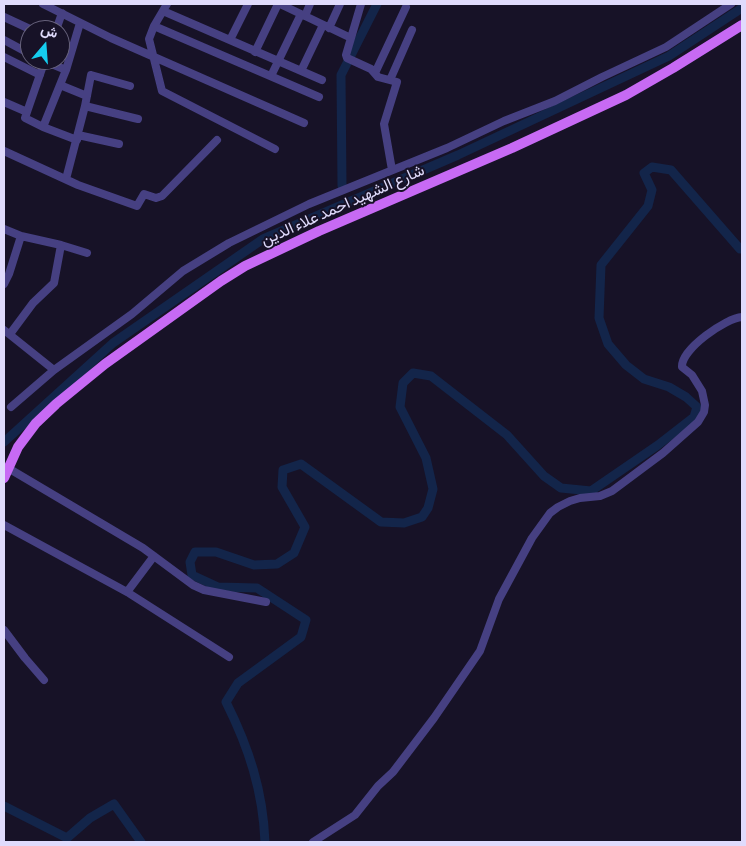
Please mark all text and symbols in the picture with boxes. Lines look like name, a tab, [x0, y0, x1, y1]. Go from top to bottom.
north arrow	[20, 20, 70, 70]
text: ش	[39, 21, 60, 42]
street label: شارع الشهيد احمد علاء الدين	[258, 161, 428, 251]

